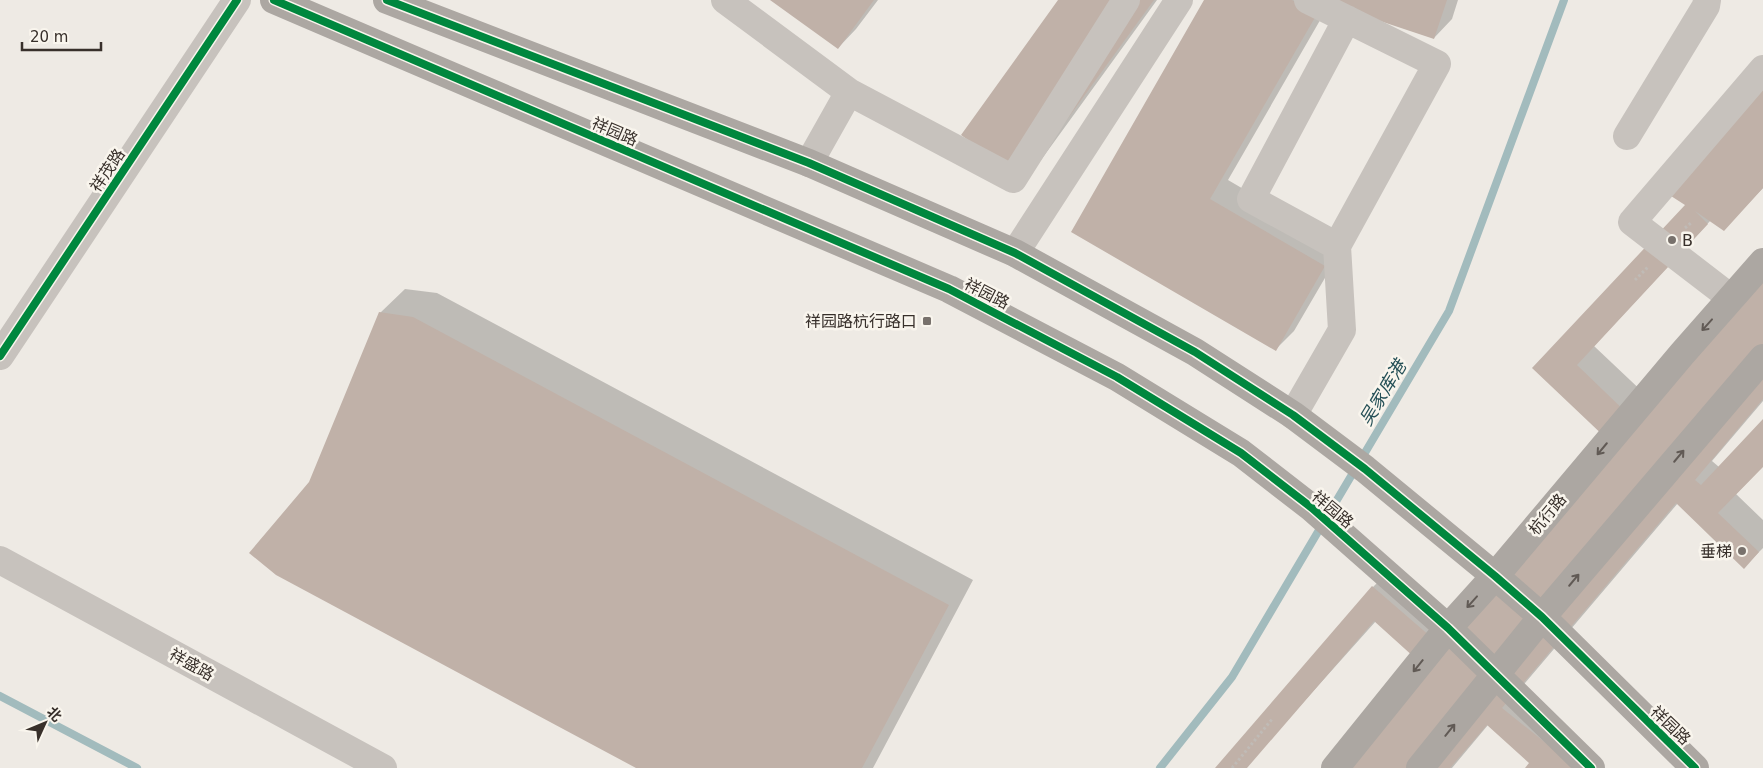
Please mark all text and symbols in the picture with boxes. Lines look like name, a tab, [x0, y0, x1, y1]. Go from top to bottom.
scale bar	[22, 20, 101, 52]
text: 20 m	[30, 28, 68, 46]
street label: 祥园路	[589, 113, 641, 150]
street label: 祥茂路	[86, 145, 129, 195]
place label: B	[1682, 231, 1693, 250]
marker: B	[1666, 234, 1678, 246]
street label: 祥园路	[961, 274, 1012, 313]
place label: 祥园路杭行路口	[805, 312, 917, 331]
marker: 祥园路杭行路口	[921, 315, 933, 327]
one-way arrow	[1702, 318, 1713, 331]
water label: 吴家库港	[1355, 354, 1412, 429]
one-way arrow	[1597, 442, 1608, 455]
one-way arrow	[1673, 450, 1684, 463]
street label: 祥园路	[1308, 487, 1357, 532]
street label: 杭行路	[1525, 490, 1570, 539]
place label: 垂梯	[1700, 542, 1732, 561]
marker: 垂梯	[1736, 545, 1748, 557]
one-way arrow	[1568, 574, 1579, 587]
one-way arrow	[1466, 595, 1477, 608]
street label: 祥盛路	[166, 644, 217, 684]
one-way arrow	[1412, 659, 1423, 672]
north arrow	[20, 698, 70, 748]
street label: 祥园路	[1647, 702, 1695, 749]
text: 北	[44, 703, 65, 725]
one-way arrow	[1445, 724, 1456, 737]

